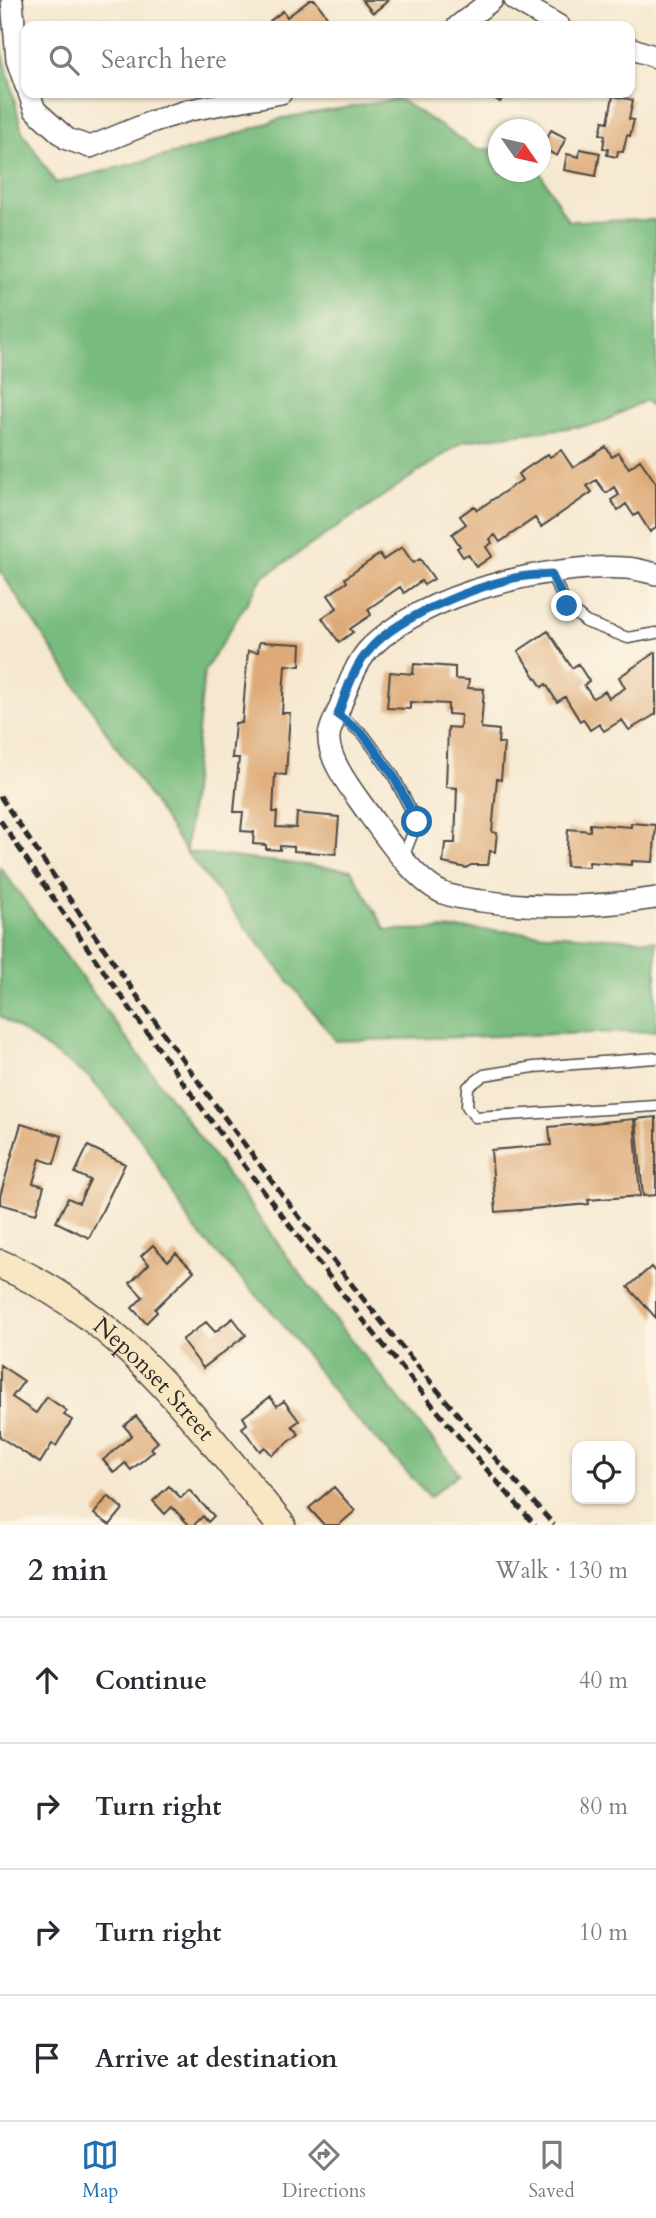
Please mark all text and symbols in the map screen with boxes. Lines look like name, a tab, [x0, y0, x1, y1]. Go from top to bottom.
search box	[21, 21, 635, 98]
icon: search	[45, 41, 83, 79]
text: Search here	[101, 42, 227, 77]
north arrow	[488, 119, 551, 182]
route end	[551, 590, 582, 621]
route start	[401, 806, 432, 837]
street label: Neponset Street	[86, 1310, 222, 1448]
map controls	[572, 1441, 635, 1504]
button: locate	[572, 1441, 635, 1504]
text: 2 min	[28, 1550, 108, 1591]
text: Walk · 130 m	[495, 1555, 628, 1586]
icon: ahead	[28, 1661, 66, 1699]
text: Continue	[95, 1663, 207, 1698]
text: 40 m	[579, 1665, 628, 1696]
icon: right	[28, 1787, 66, 1825]
text: Turn right	[95, 1789, 222, 1824]
text: 80 m	[579, 1791, 628, 1822]
icon: right	[28, 1913, 66, 1951]
text: Turn right	[95, 1915, 222, 1950]
text: 10 m	[579, 1917, 628, 1948]
icon: arrive	[28, 2039, 66, 2077]
text: Arrive at destination	[95, 2041, 338, 2076]
tab: Map	[81, 2136, 119, 2204]
tab: Directions	[282, 2136, 366, 2204]
tab: Saved	[529, 2136, 575, 2204]

